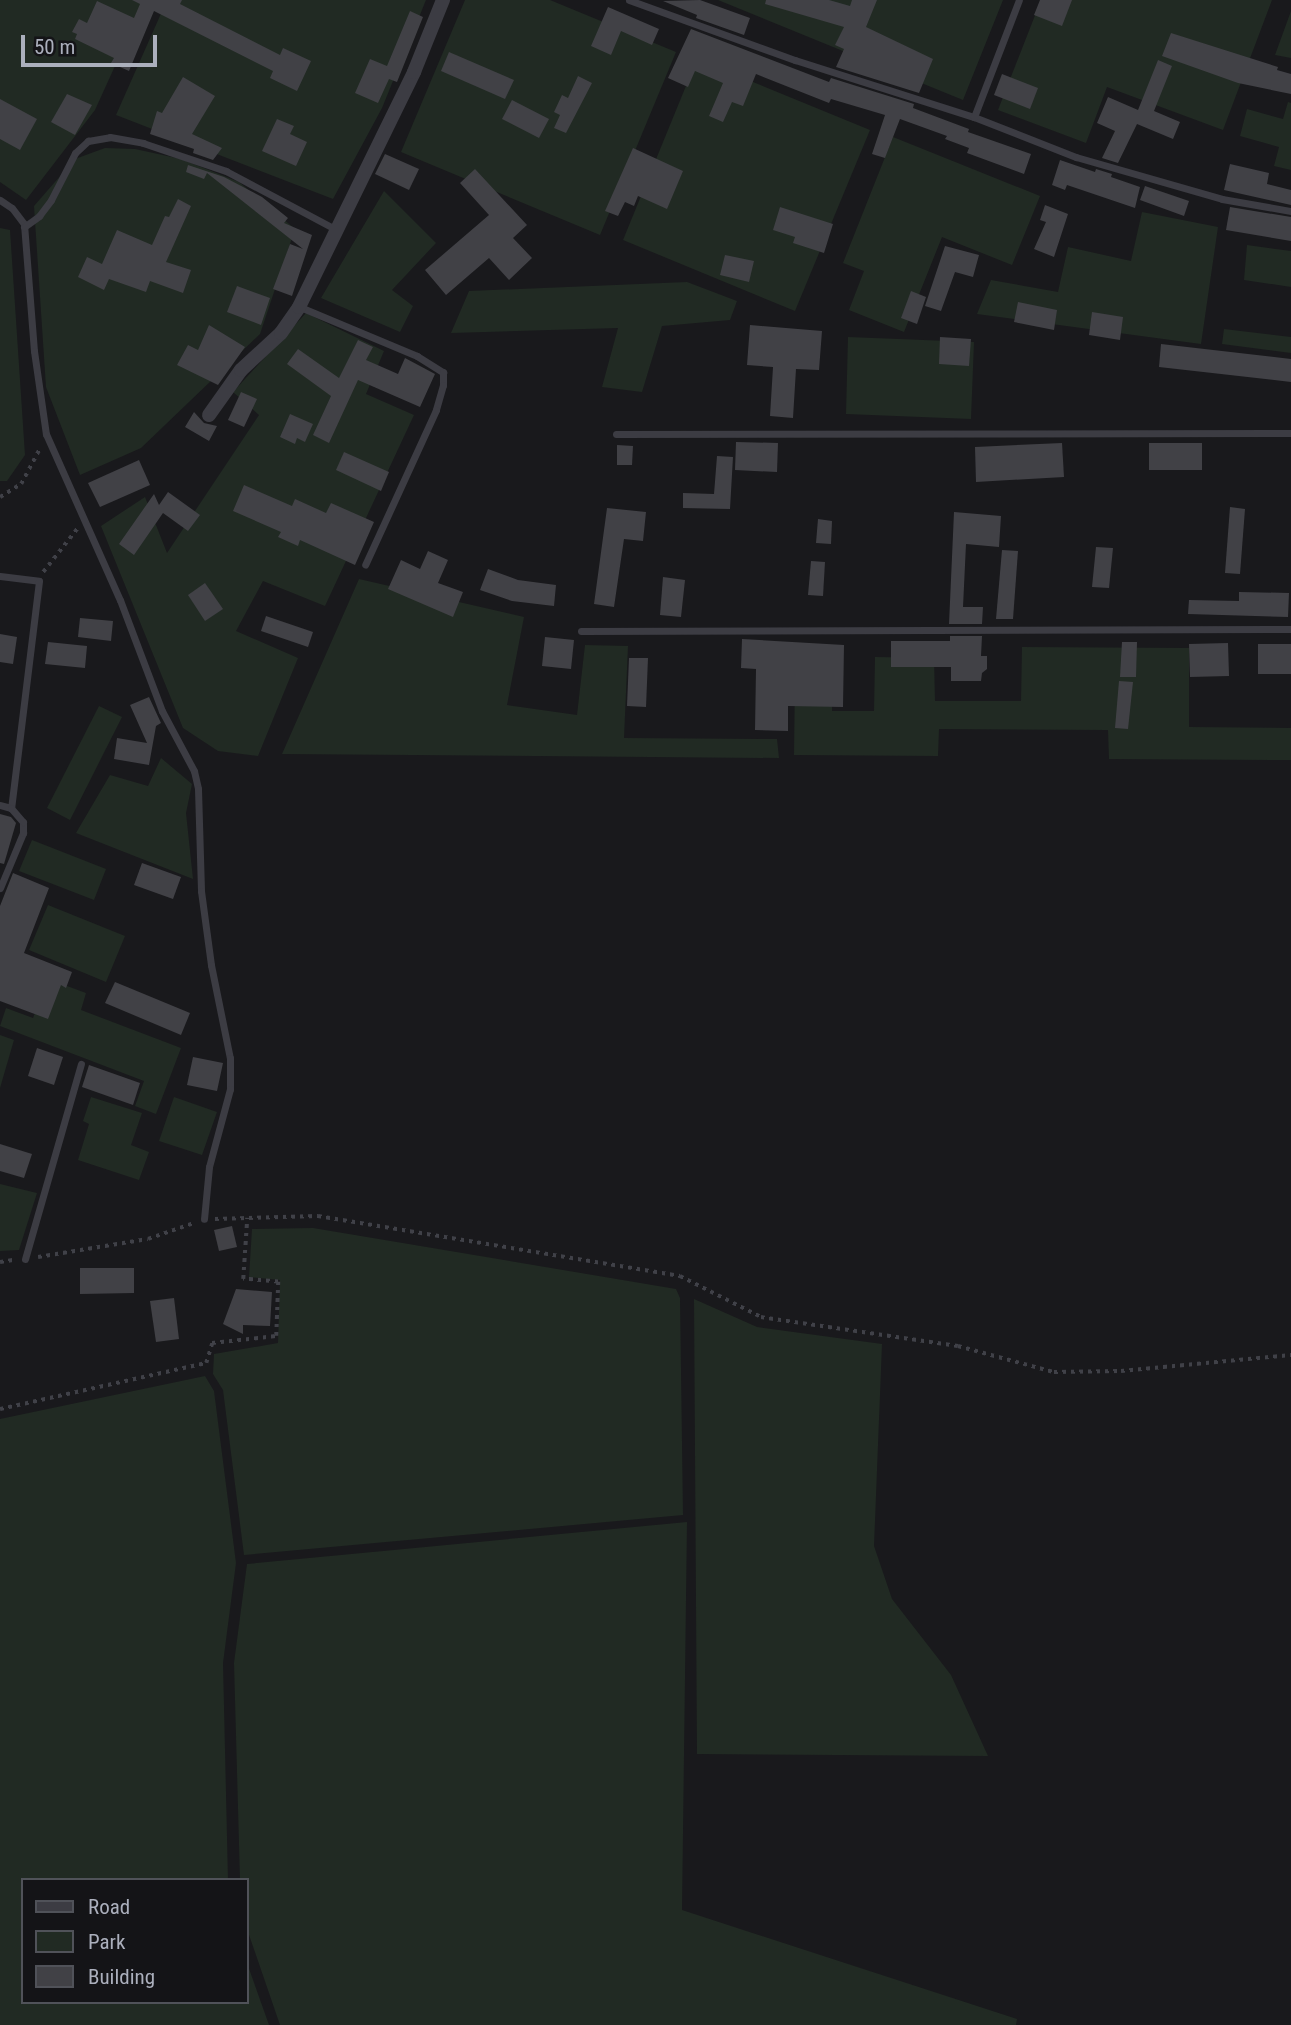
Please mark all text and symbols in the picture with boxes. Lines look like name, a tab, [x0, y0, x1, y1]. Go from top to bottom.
scale bar	[24, 21, 161, 65]
text: 50 m	[34, 35, 75, 59]
legend	[21, 1878, 248, 2004]
text: Road	[88, 1895, 130, 1919]
text: Park	[88, 1930, 125, 1954]
text: Building	[88, 1965, 155, 1989]

